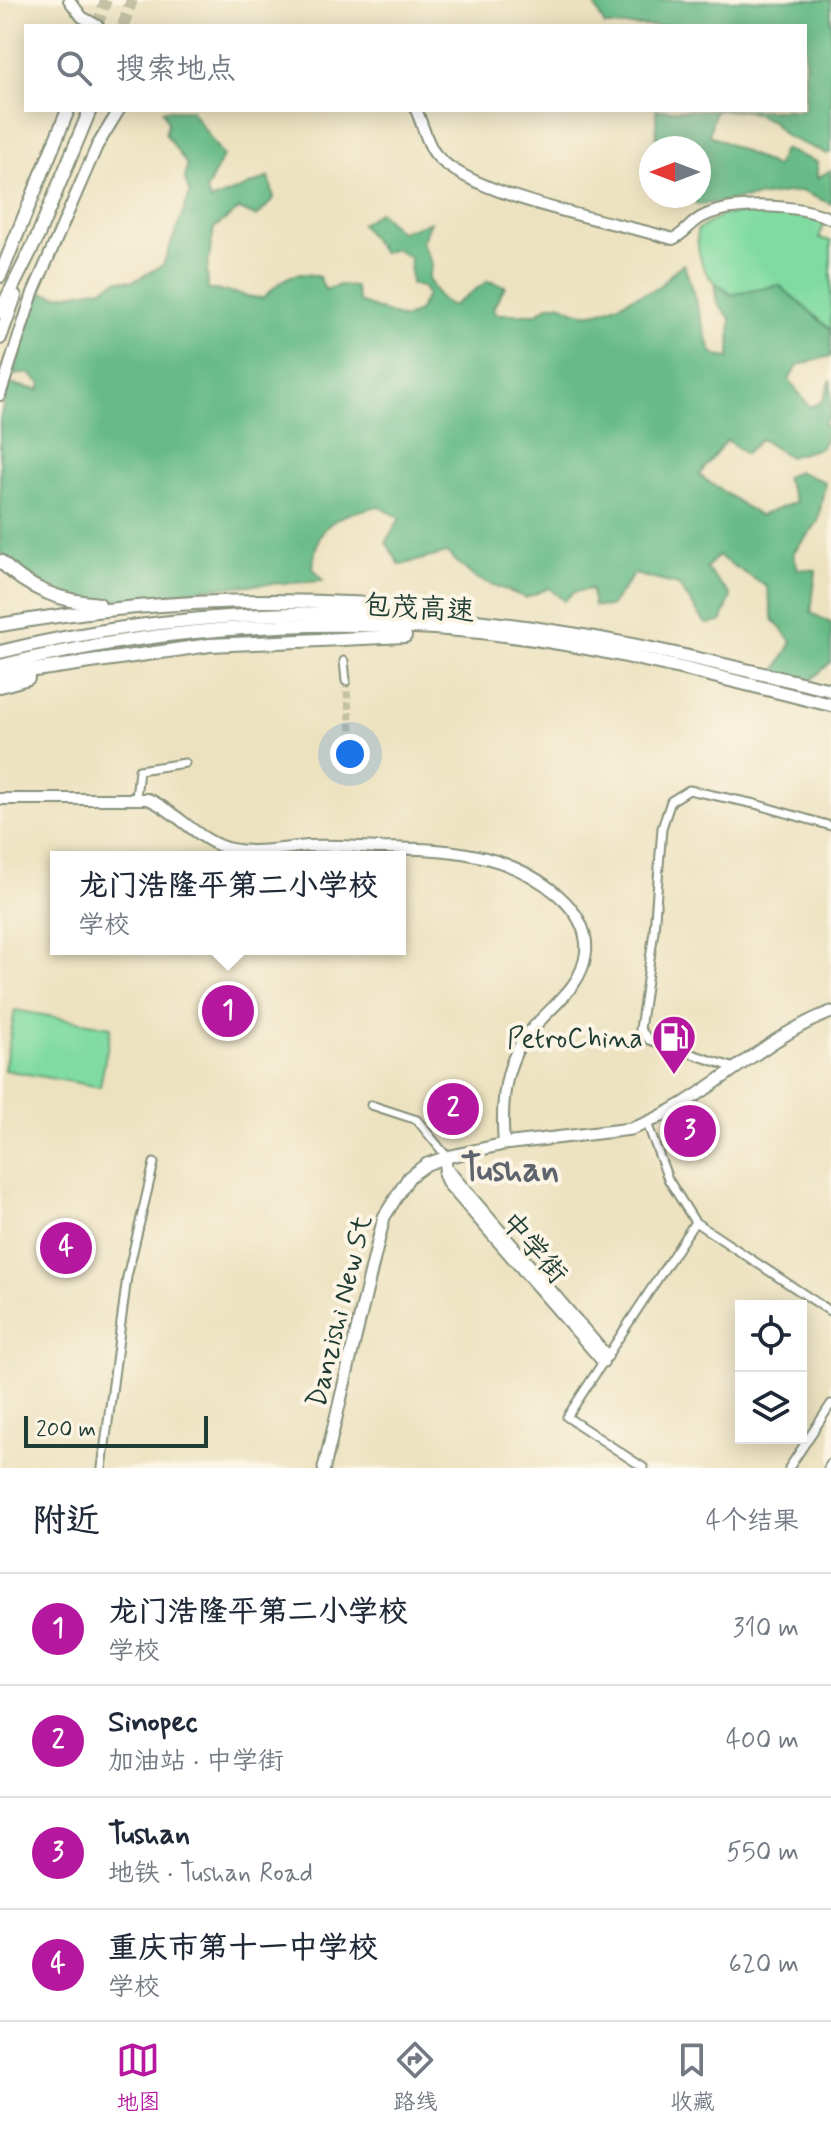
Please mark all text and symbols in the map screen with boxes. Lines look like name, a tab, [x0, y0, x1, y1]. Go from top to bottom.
search box	[24, 24, 807, 112]
icon: search	[52, 46, 96, 90]
text: 搜索地点	[116, 50, 236, 89]
north arrow	[639, 136, 711, 208]
street label: 包茂高速	[362, 588, 476, 631]
your location	[330, 734, 370, 774]
popup	[50, 851, 406, 955]
text: 龙门浩隆平第二小学校	[78, 867, 378, 906]
text: 学校	[78, 909, 130, 943]
pin: 1	[202, 981, 254, 1041]
fuel station icon: PetroChina	[650, 1013, 698, 1076]
place label: PetroChina	[507, 1021, 643, 1058]
pin: 2	[427, 1079, 479, 1139]
pin: 3	[664, 1101, 716, 1161]
district label: Tushan	[461, 1147, 559, 1194]
street label: 中学街	[492, 1205, 575, 1292]
street label: Danzishi New St	[299, 1211, 382, 1412]
pin: 4	[40, 1218, 92, 1278]
map controls	[735, 1300, 807, 1444]
button: locate	[735, 1300, 807, 1372]
button: layers	[735, 1372, 807, 1444]
scale bar	[24, 1412, 208, 1448]
text: 200 m	[36, 1416, 96, 1444]
text: 附近	[32, 1499, 100, 1544]
text: 4个结果	[706, 1505, 799, 1539]
text: 龙门浩隆平第二小学校	[108, 1593, 408, 1632]
text: 1	[52, 1612, 64, 1646]
text: 310 m	[733, 1612, 799, 1646]
text: 学校	[108, 1635, 160, 1669]
text: Sinopec	[108, 1703, 198, 1742]
text: 2	[52, 1724, 64, 1758]
text: 400 m	[726, 1724, 799, 1758]
text: 加油站 · 中学街	[108, 1745, 284, 1779]
text: Tushan	[108, 1815, 190, 1854]
text: 3	[52, 1836, 64, 1870]
text: 550 m	[726, 1836, 799, 1870]
text: 地铁 · Tushan Road	[108, 1857, 313, 1891]
text: 重庆市第十一中学校	[108, 1929, 378, 1968]
text: 4	[50, 1948, 66, 1982]
text: 620 m	[729, 1948, 799, 1982]
text: 学校	[108, 1971, 160, 2005]
tab: 地图	[116, 2038, 161, 2117]
tab: 路线	[393, 2038, 438, 2117]
tab: 收藏	[670, 2038, 715, 2117]

